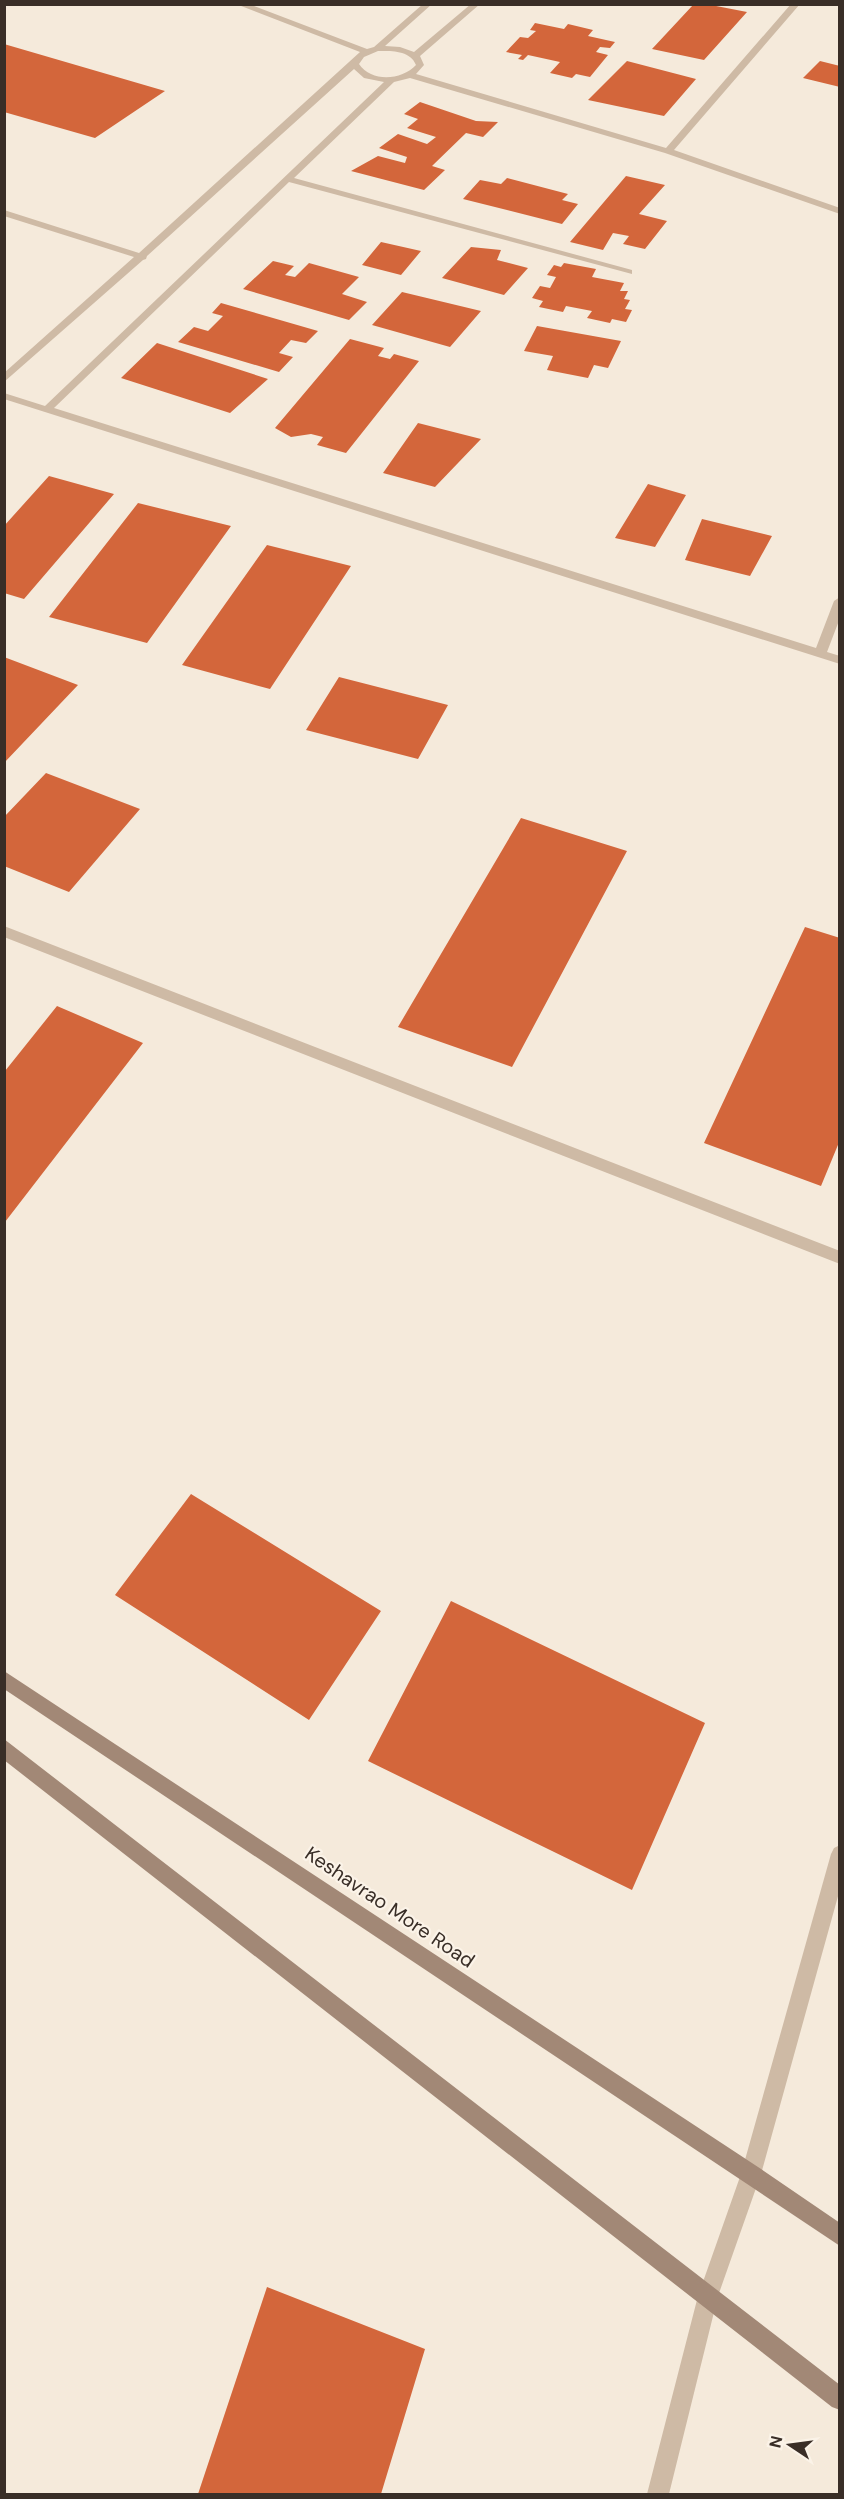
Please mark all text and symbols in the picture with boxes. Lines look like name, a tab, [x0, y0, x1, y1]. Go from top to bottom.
street label: Keshavrao More Road	[300, 1840, 480, 1974]
north arrow	[760, 2415, 820, 2475]
text: N	[764, 2434, 787, 2450]

